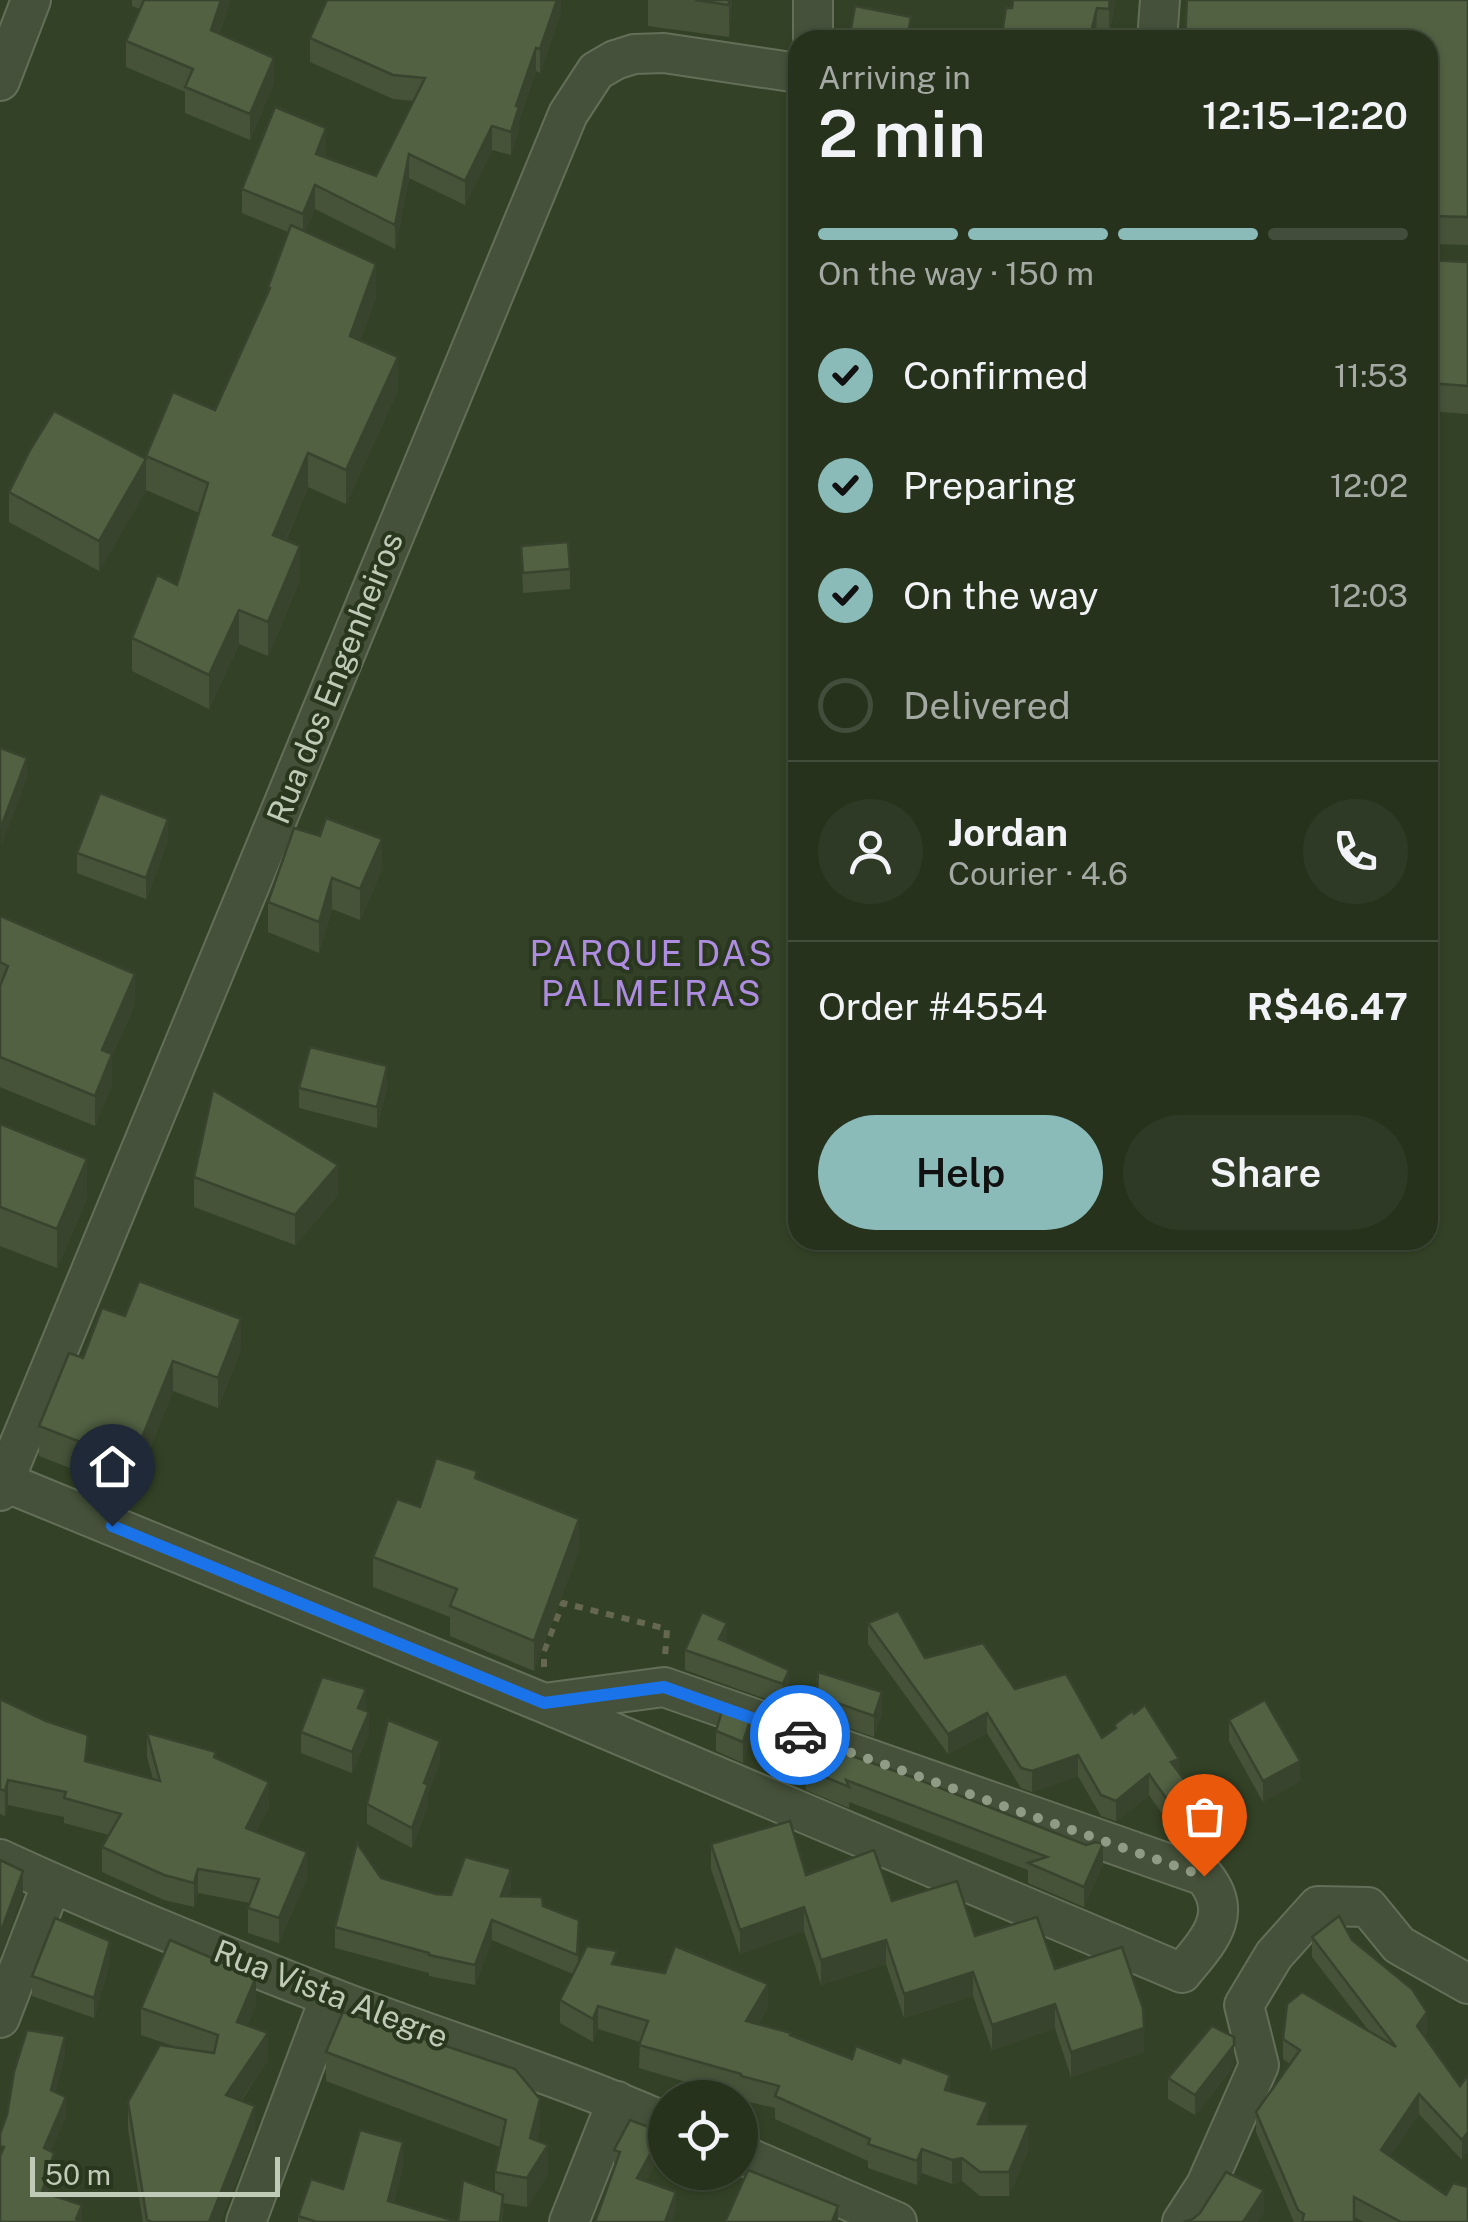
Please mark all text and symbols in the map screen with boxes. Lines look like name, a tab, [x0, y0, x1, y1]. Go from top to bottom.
text: Arriving in	[818, 59, 971, 96]
text: 12:15–12:20	[1202, 93, 1408, 138]
text: 2 min	[818, 95, 986, 172]
text: On the way · 150 m	[818, 255, 1094, 292]
icon: check	[818, 348, 873, 403]
text: Confirmed	[903, 353, 1088, 398]
text: 11:53	[1334, 357, 1408, 394]
icon: check	[818, 458, 873, 513]
text: Preparing	[903, 463, 1077, 508]
text: 12:02	[1330, 467, 1408, 504]
street label: Rua dos Engenheiros	[259, 527, 410, 829]
icon: check	[818, 568, 873, 623]
text: On the way	[903, 573, 1099, 618]
text: 12:03	[1329, 577, 1408, 614]
text: Delivered	[903, 683, 1071, 728]
button: person	[818, 799, 923, 904]
button: phone	[1303, 799, 1408, 904]
text: Jordan	[948, 810, 1068, 855]
text: Courier · 4.6	[948, 855, 1128, 892]
district label: PARQUE DAS PALMEIRAS	[530, 933, 774, 1014]
text: Order #4554	[818, 984, 1048, 1029]
text: R$46.47	[1247, 984, 1408, 1029]
button: Help	[818, 1115, 1103, 1230]
button: Share	[1123, 1115, 1408, 1230]
pin	[70, 1424, 155, 1527]
icon: home	[85, 1439, 140, 1494]
courier	[750, 1685, 850, 1785]
icon: car	[773, 1708, 828, 1763]
pin	[1162, 1774, 1247, 1877]
icon: bag	[1177, 1789, 1232, 1844]
street label: Rua Vista Alegre	[209, 1932, 453, 2055]
map controls	[648, 2080, 758, 2190]
button: locate	[648, 2080, 758, 2190]
scale bar	[30, 2152, 280, 2196]
text: 50 m	[45, 2158, 111, 2191]

